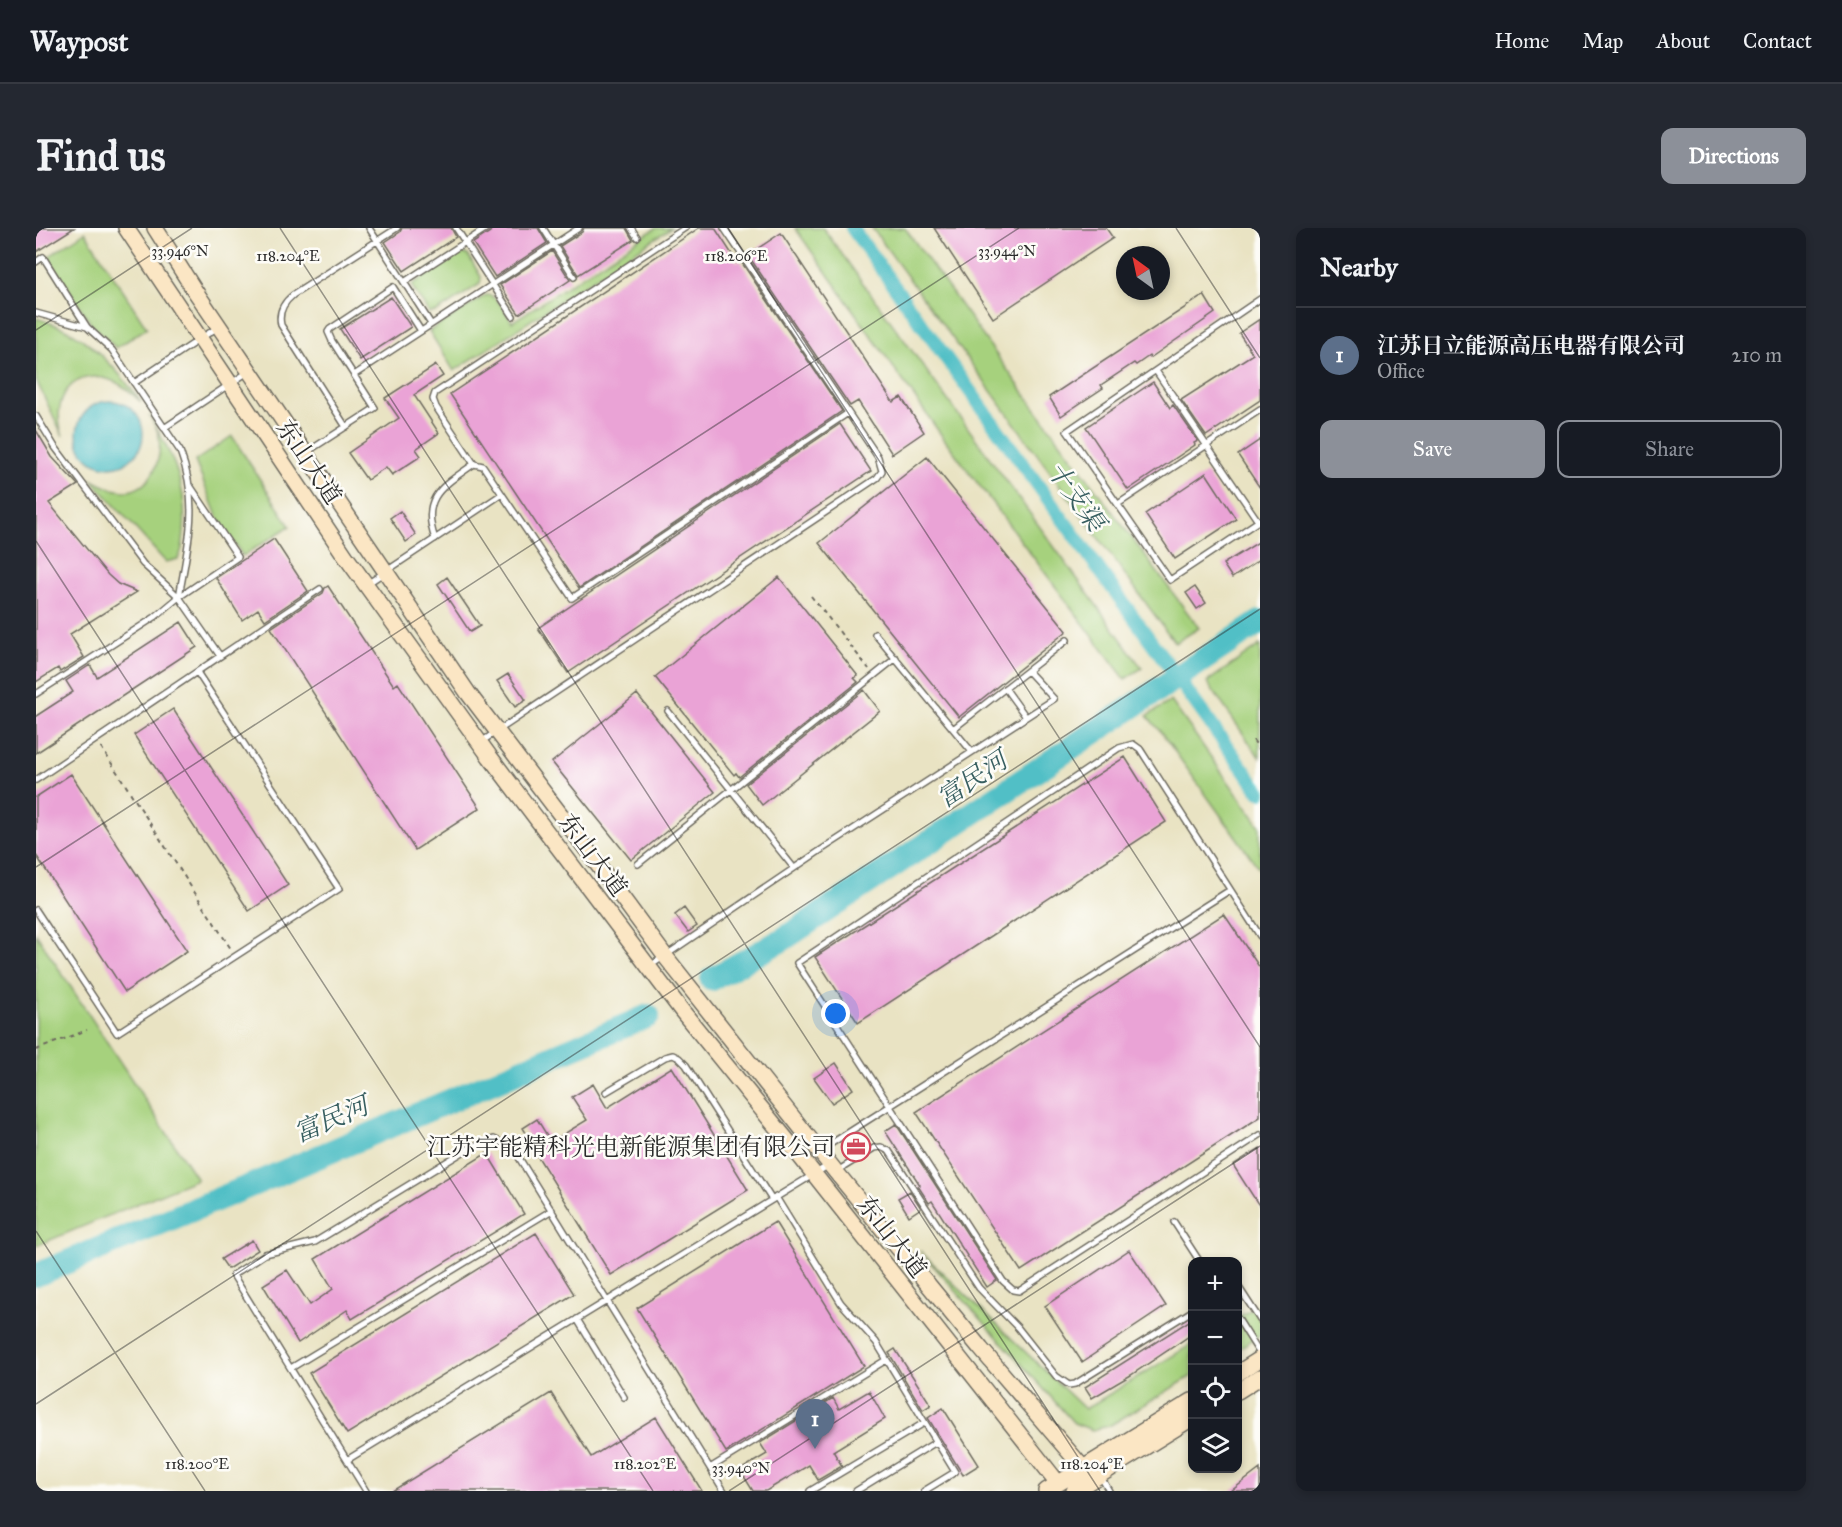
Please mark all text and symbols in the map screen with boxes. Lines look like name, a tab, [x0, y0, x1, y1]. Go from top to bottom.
text: Waypost	[30, 24, 128, 59]
text: Home	[1494, 28, 1549, 54]
text: Map	[1582, 28, 1623, 54]
text: About	[1656, 28, 1710, 54]
text: Contact	[1743, 28, 1812, 54]
button: Directions	[1661, 128, 1806, 184]
text: Find us	[36, 130, 166, 182]
text: 33.946°N	[151, 242, 209, 260]
text: 33.944°N	[978, 242, 1036, 260]
north arrow	[1116, 246, 1170, 300]
text: 118.204°E	[256, 247, 320, 265]
text: 118.206°E	[705, 247, 768, 265]
text: Nearby	[1320, 251, 1398, 283]
text: 江苏日立能源高压电器有限公司	[1377, 332, 1685, 359]
text: 1	[1336, 343, 1343, 367]
text: 210 m	[1732, 343, 1782, 367]
text: Office	[1377, 359, 1425, 383]
street label: 东山大道	[270, 414, 348, 510]
button: Save	[1320, 420, 1545, 478]
button: Share	[1557, 420, 1782, 478]
water label: 十支渠	[1040, 455, 1114, 539]
water label: 富民河	[931, 742, 1017, 814]
street label: 东山大道	[552, 808, 634, 902]
your location	[821, 999, 850, 1028]
water label: 富民河	[289, 1087, 377, 1149]
office icon: 江苏宇能精科光电新能源集团有限公司	[840, 1131, 872, 1163]
place label: 江苏宇能精科光电新能源集团有限公司	[427, 1132, 835, 1162]
street label: 东山大道	[851, 1190, 933, 1284]
map controls	[1188, 1257, 1242, 1473]
button: +	[1188, 1257, 1242, 1311]
button: −	[1188, 1311, 1242, 1365]
button: locate	[1188, 1365, 1242, 1419]
pin: 1	[796, 1400, 834, 1449]
button: layers	[1188, 1419, 1242, 1473]
text: 118.200°E	[165, 1455, 229, 1473]
text: 118.202°E	[614, 1455, 677, 1473]
text: 118.204°E	[1060, 1455, 1124, 1473]
text: 33.940°N	[712, 1459, 770, 1477]

